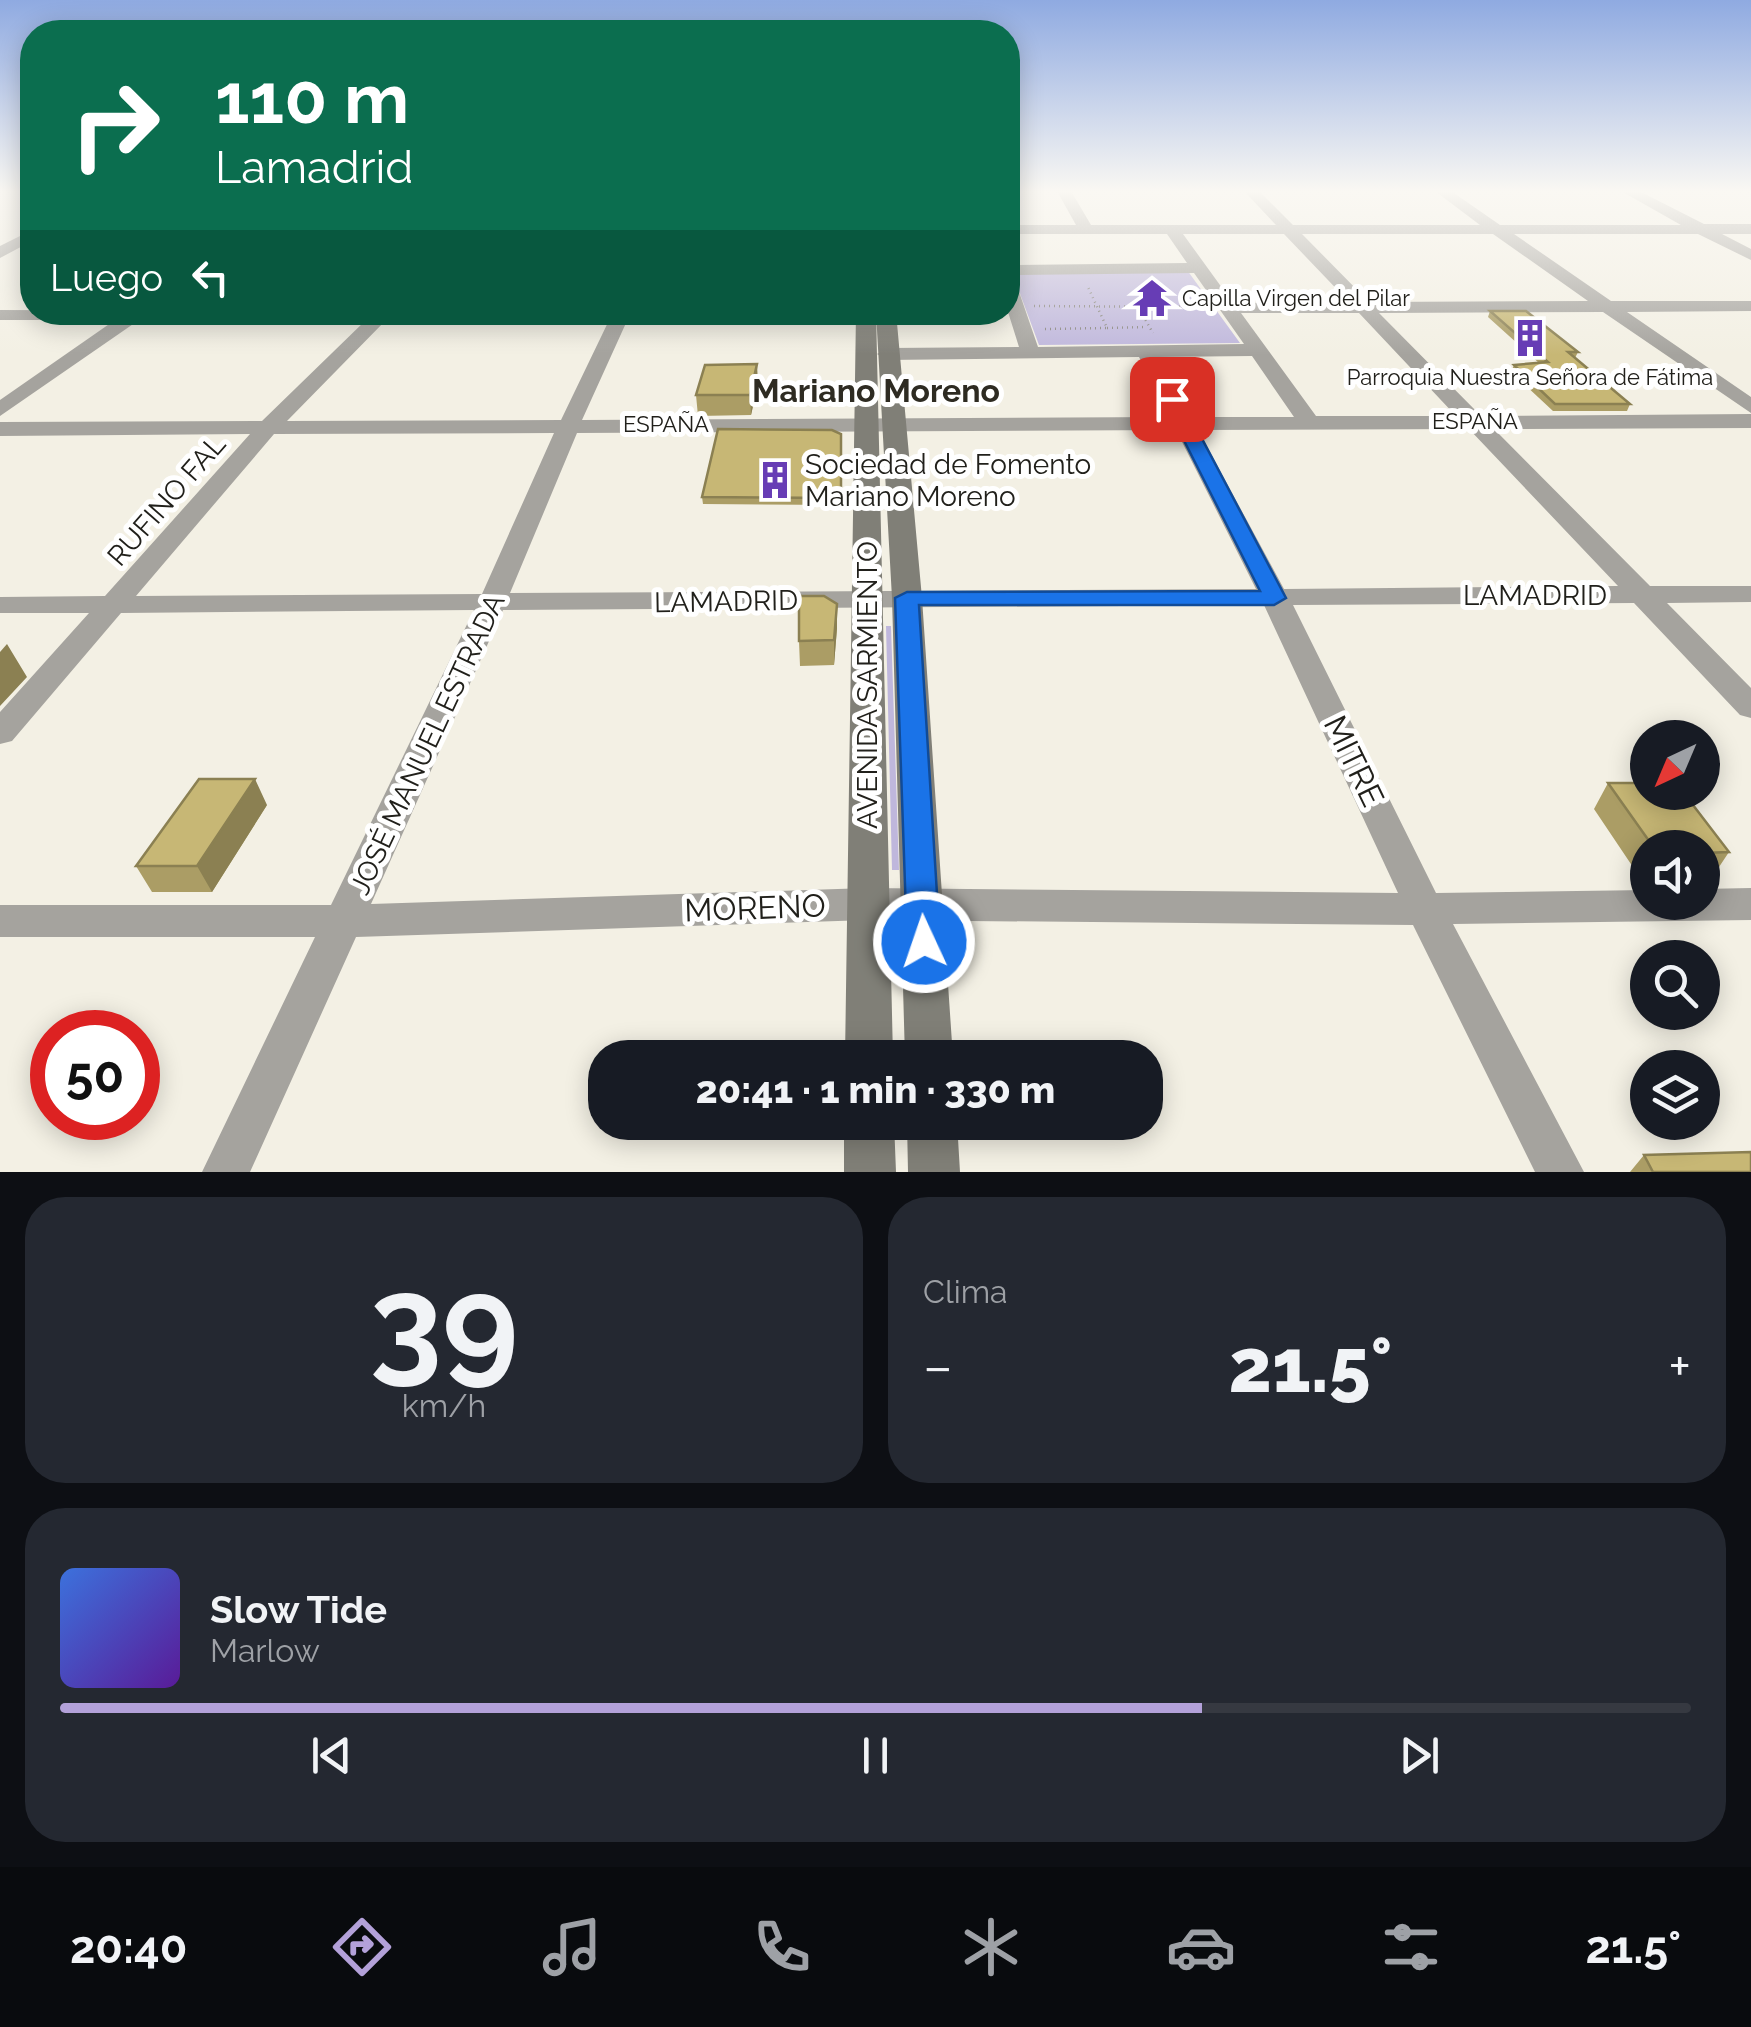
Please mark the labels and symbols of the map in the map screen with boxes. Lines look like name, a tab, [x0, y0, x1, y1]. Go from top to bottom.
temple icon: Capilla Virgen del Pilar	[1131, 277, 1173, 319]
place label: Capilla Virgen del Pilar	[1182, 285, 1410, 311]
building icon: Parroquia Nuestra Señora de Fátima	[1509, 317, 1551, 359]
pin	[1130, 357, 1215, 442]
place label: Parroquia Nuestra Señora de Fátima	[1347, 364, 1713, 390]
district label: Mariano Moreno	[752, 372, 1000, 409]
street label: ESPAÑA	[1432, 408, 1518, 434]
street label: ESPAÑA	[623, 411, 709, 437]
street label: RUFINO FAL	[101, 428, 232, 573]
place label: Sociedad de Fomento Mariano Moreno	[805, 448, 1091, 513]
building icon: Sociedad de Fomento Mariano Moreno	[754, 459, 796, 501]
street label: AVENIDA SARMIENTO	[851, 541, 884, 829]
street label: LAMADRID	[1463, 579, 1607, 612]
street label: LAMADRID	[654, 584, 798, 619]
street label: JOSÉ MANUEL ESTRADA	[343, 589, 512, 900]
street label: MITRE	[1317, 710, 1392, 812]
north arrow	[1630, 720, 1720, 810]
street label: MORENO	[684, 887, 826, 928]
position arrow	[872, 890, 976, 994]
speed limit sign: 50	[30, 1010, 160, 1140]

